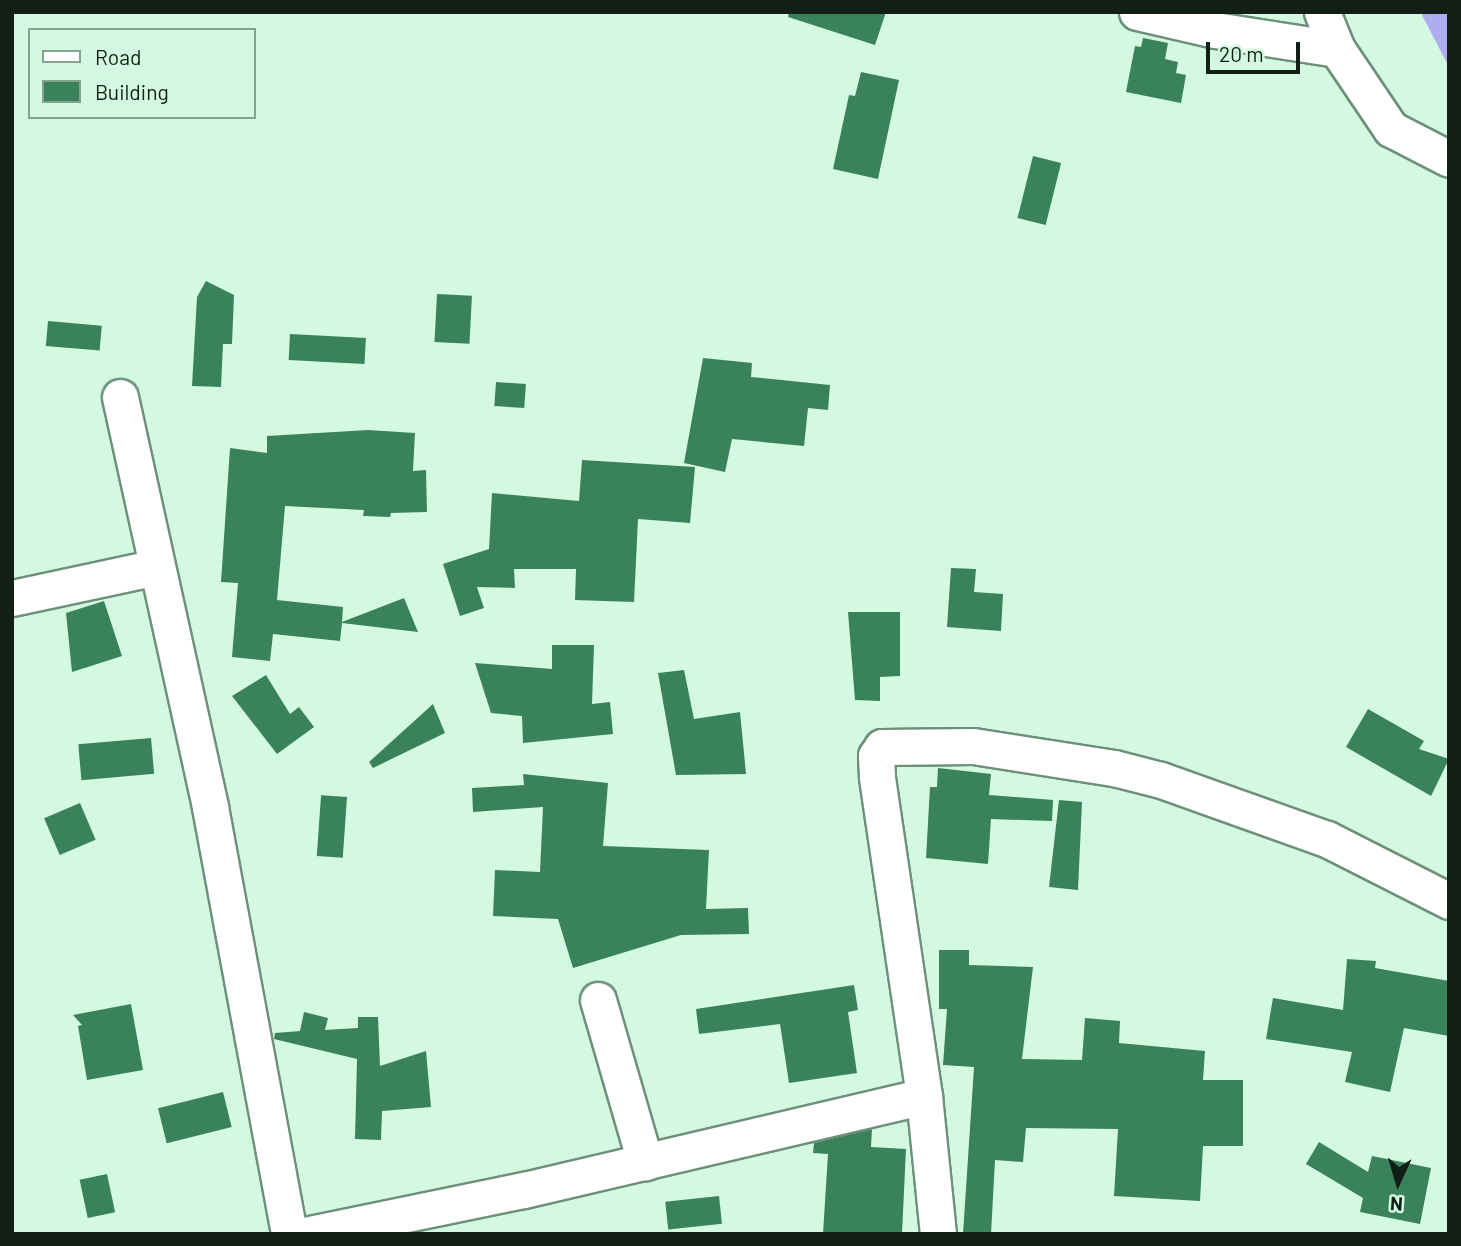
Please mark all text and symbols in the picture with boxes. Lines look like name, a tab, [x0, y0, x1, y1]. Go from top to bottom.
legend	[28, 28, 256, 119]
scale bar	[1209, 28, 1304, 72]
text: 20 m	[1219, 41, 1264, 66]
text: Road	[95, 44, 141, 69]
text: Building	[95, 79, 169, 104]
north arrow	[1363, 1148, 1433, 1218]
text: N	[1389, 1193, 1404, 1216]

